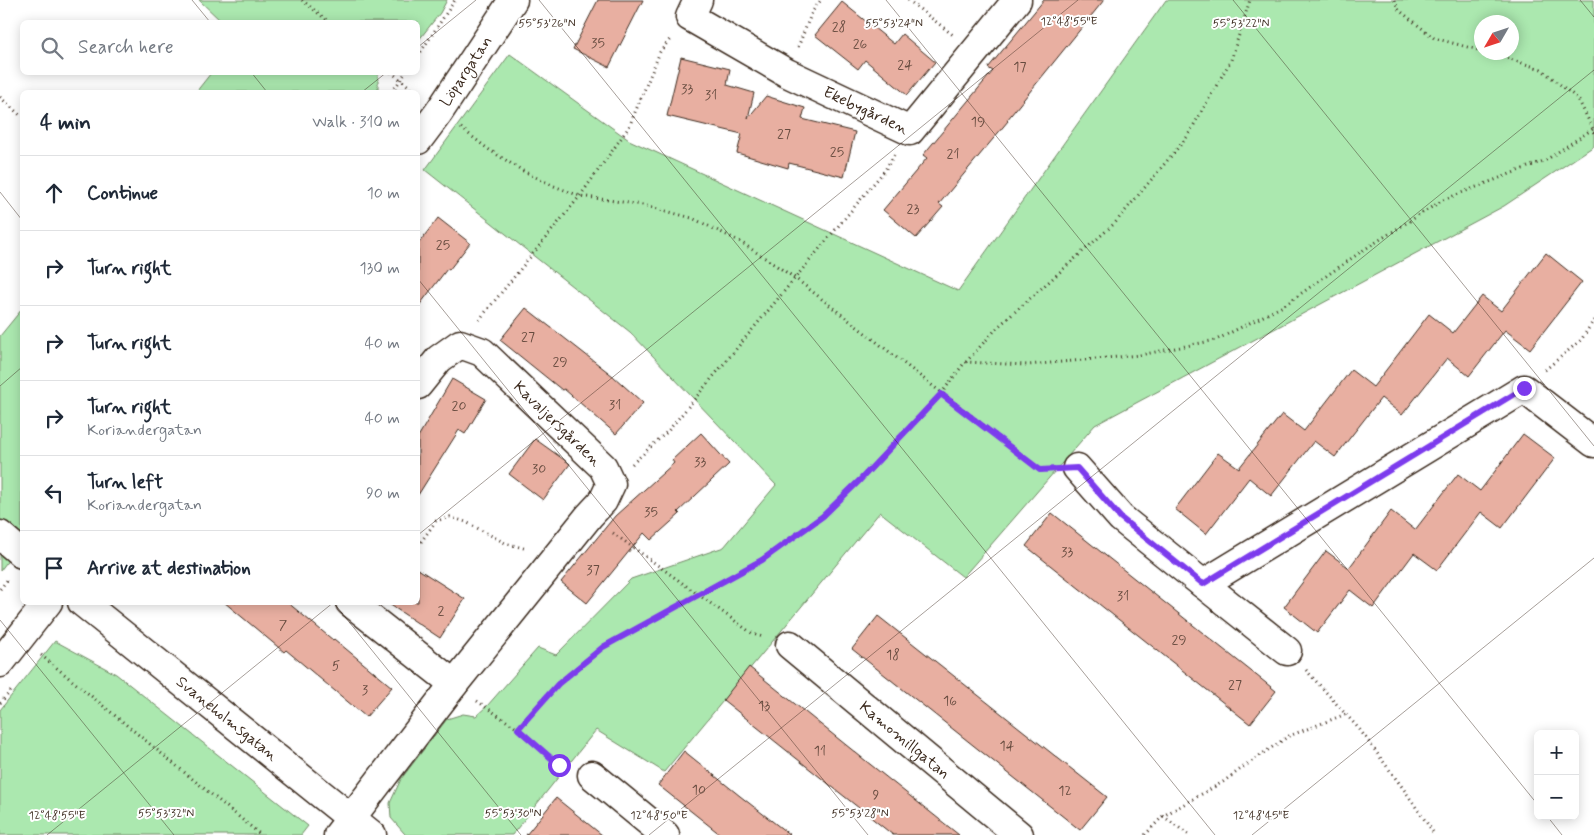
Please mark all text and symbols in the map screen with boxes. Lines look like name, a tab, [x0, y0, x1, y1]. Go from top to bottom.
text: 12°48'55"E	[1041, 14, 1097, 30]
north arrow	[1474, 15, 1519, 60]
text: 55°53'26"N	[518, 16, 576, 32]
text: 55°53'24"N	[865, 16, 923, 32]
text: 55°53'22"N	[1212, 16, 1270, 32]
house number: 28	[832, 18, 846, 36]
search box	[20, 20, 420, 75]
street label: Löpargatan	[435, 32, 497, 111]
icon: search	[38, 34, 66, 62]
house number: 35	[591, 34, 605, 52]
text: Search here	[78, 35, 174, 60]
house number: 26	[853, 35, 868, 53]
house number: 24	[897, 56, 913, 74]
house number: 17	[1013, 58, 1027, 76]
house number: 33	[681, 80, 693, 98]
street label: Ekebygården	[820, 81, 912, 139]
house number: 31	[705, 86, 717, 104]
text: 4 min	[40, 109, 91, 137]
text: Walk · 310 m	[312, 112, 400, 133]
house number: 19	[971, 113, 985, 131]
house number: 27	[777, 125, 791, 143]
house number: 25	[830, 143, 844, 161]
house number: 21	[947, 145, 959, 163]
icon: ahead	[40, 179, 68, 207]
text: Continue	[87, 181, 158, 206]
text: 10 m	[367, 183, 400, 204]
house number: 23	[907, 200, 919, 218]
house number: 25	[436, 236, 450, 254]
icon: right	[40, 254, 68, 282]
text: Turn right	[87, 256, 171, 281]
text: 130 m	[359, 258, 400, 279]
house number: 27	[521, 328, 535, 346]
icon: right	[40, 329, 68, 357]
text: Turn right	[87, 331, 171, 356]
text: 40 m	[364, 333, 400, 354]
house number: 29	[552, 353, 568, 371]
street label: Kavaljersgården	[509, 377, 606, 472]
route end	[1513, 377, 1536, 400]
text: Turn right	[87, 395, 171, 420]
house number: 31	[609, 396, 621, 414]
house number: 20	[452, 397, 466, 415]
icon: right	[40, 404, 68, 432]
text: 40 m	[364, 408, 400, 429]
text: Koriandergatan	[87, 420, 202, 441]
house number: 33	[694, 453, 706, 471]
house number: 30	[532, 460, 546, 478]
text: Turn left	[87, 470, 163, 495]
icon: left	[40, 479, 68, 507]
text: 90 m	[366, 483, 400, 504]
text: Koriandergatan	[87, 495, 202, 516]
house number: 35	[644, 503, 658, 521]
house number: 33	[1061, 543, 1073, 561]
icon: arrive	[40, 554, 68, 582]
text: Arrive at destination	[87, 556, 251, 581]
house number: 37	[586, 561, 600, 579]
house number: 31	[1117, 587, 1129, 605]
house number: 2	[438, 602, 445, 620]
house number: 7	[279, 616, 288, 634]
house number: 29	[1171, 631, 1187, 649]
house number: 18	[886, 646, 900, 664]
house number: 5	[332, 657, 340, 675]
street label: Svaneholmsgatan	[172, 671, 283, 766]
house number: 27	[1228, 676, 1242, 694]
house number: 3	[362, 681, 368, 699]
house number: 16	[943, 692, 957, 710]
street label: Kamomillgatan	[855, 696, 954, 784]
house number: 13	[758, 697, 770, 715]
map controls	[1534, 730, 1579, 820]
button: +	[1534, 730, 1579, 775]
house number: 14	[1000, 737, 1015, 755]
house number: 11	[814, 742, 826, 760]
route start	[548, 754, 571, 777]
button: −	[1534, 775, 1579, 820]
house number: 10	[692, 781, 706, 799]
house number: 12	[1058, 782, 1072, 800]
house number: 9	[873, 786, 880, 804]
text: 55°53'32"N	[138, 806, 194, 822]
text: 55°53'30"N	[484, 806, 542, 822]
text: 55°53'28"N	[831, 806, 889, 822]
text: 12°48'55"E	[29, 808, 85, 824]
text: 12°48'50"E	[630, 808, 688, 824]
text: 12°48'45"E	[1233, 808, 1289, 824]

